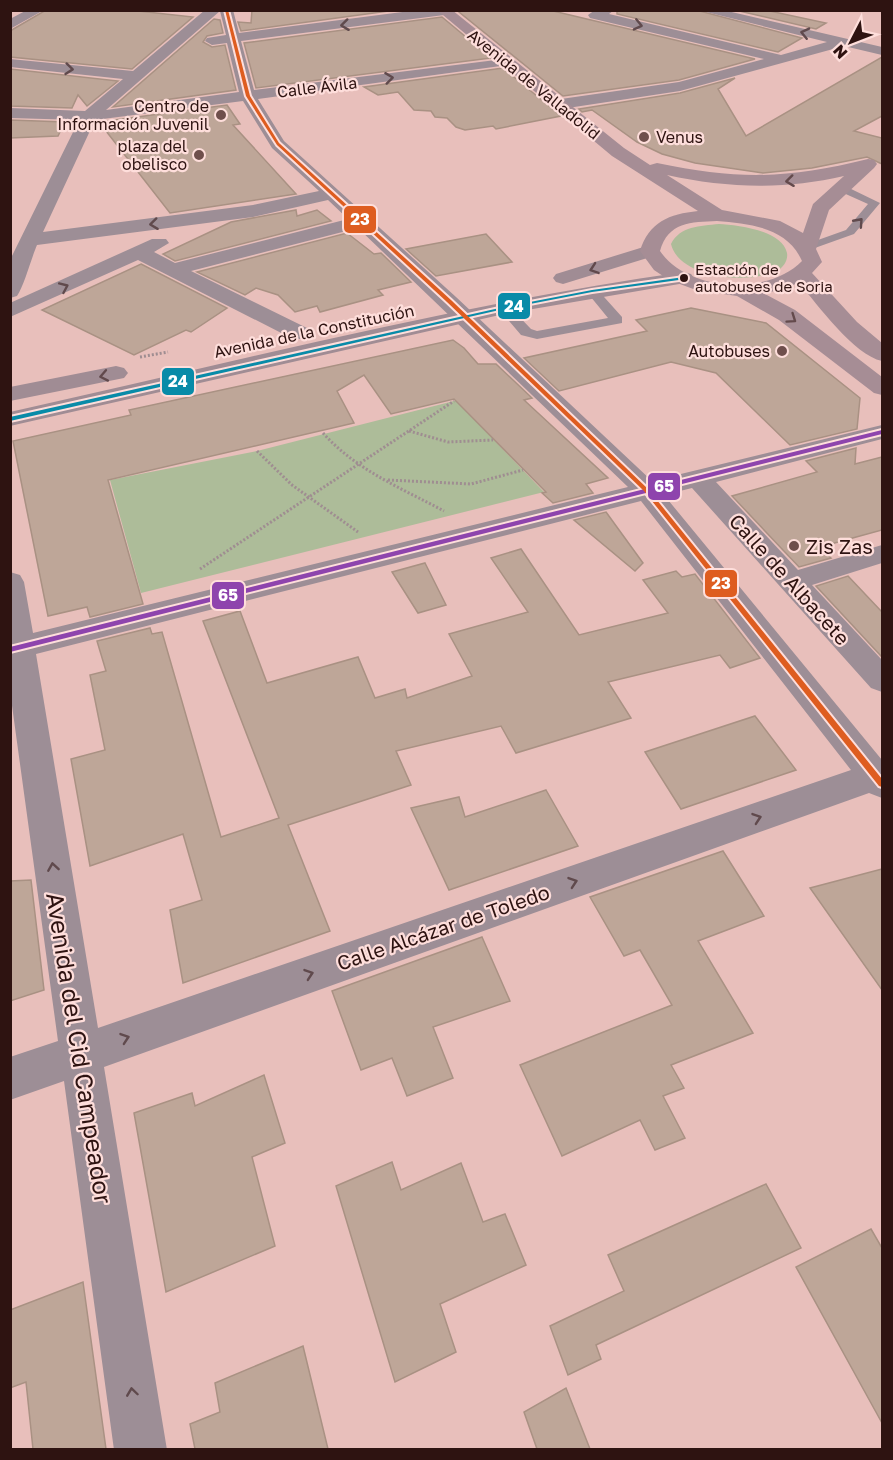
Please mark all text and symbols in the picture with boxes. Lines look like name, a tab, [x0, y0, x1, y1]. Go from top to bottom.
north arrow	[821, 12, 881, 72]
one-way arrow	[340, 18, 349, 30]
one-way arrow	[633, 18, 643, 31]
street label: Avenida de Valladolid	[464, 24, 604, 144]
one-way arrow	[800, 27, 810, 40]
text: N	[828, 41, 851, 63]
one-way arrow	[64, 62, 73, 75]
street label: Calle Ávila	[276, 72, 358, 102]
one-way arrow	[385, 72, 394, 85]
place label: Centro de Información Juvenil	[57, 96, 209, 134]
marker: Centro de Información Juvenil	[214, 108, 228, 122]
place label: Venus	[656, 127, 703, 147]
marker: Venus	[637, 130, 651, 144]
place label: plaza del obelisco	[118, 136, 187, 174]
marker: plaza del obelisco	[192, 148, 206, 162]
one-way arrow	[786, 175, 795, 187]
line badge: 23	[343, 205, 377, 234]
text: 23	[350, 209, 370, 229]
one-way arrow	[149, 217, 158, 230]
one-way arrow	[852, 218, 863, 229]
place label: Estación de autobuses de Soria	[695, 260, 833, 295]
one-way arrow	[589, 262, 600, 274]
marker: Estación de autobuses de Soria	[678, 272, 690, 284]
one-way arrow	[57, 282, 68, 294]
line badge: 24	[497, 292, 531, 320]
text: 24	[504, 296, 524, 316]
street label: Avenida de la Constitución	[212, 300, 416, 362]
one-way arrow	[785, 312, 796, 323]
place label: Autobuses	[688, 341, 770, 361]
marker: Autobuses	[775, 344, 789, 358]
line badge: 24	[161, 367, 195, 396]
one-way arrow	[99, 369, 109, 382]
text: 24	[168, 371, 188, 391]
line badge: 65	[647, 472, 681, 501]
text: 65	[654, 476, 674, 496]
street label: Calle de Albacete	[725, 509, 855, 649]
place label: Zis Zas	[806, 534, 873, 558]
marker: Zis Zas	[787, 539, 801, 553]
line badge: 23	[704, 569, 738, 598]
text: 23	[711, 573, 731, 593]
line badge: 65	[211, 581, 245, 610]
text: 65	[218, 585, 238, 605]
one-way arrow	[751, 812, 762, 825]
one-way arrow	[47, 862, 59, 871]
one-way arrow	[567, 876, 577, 889]
street label: Calle Alcázar de Toledo	[333, 879, 553, 975]
street label: Avenida del Cid Campeador	[41, 890, 119, 1206]
one-way arrow	[303, 968, 314, 981]
one-way arrow	[119, 1033, 130, 1046]
one-way arrow	[127, 1387, 139, 1396]

